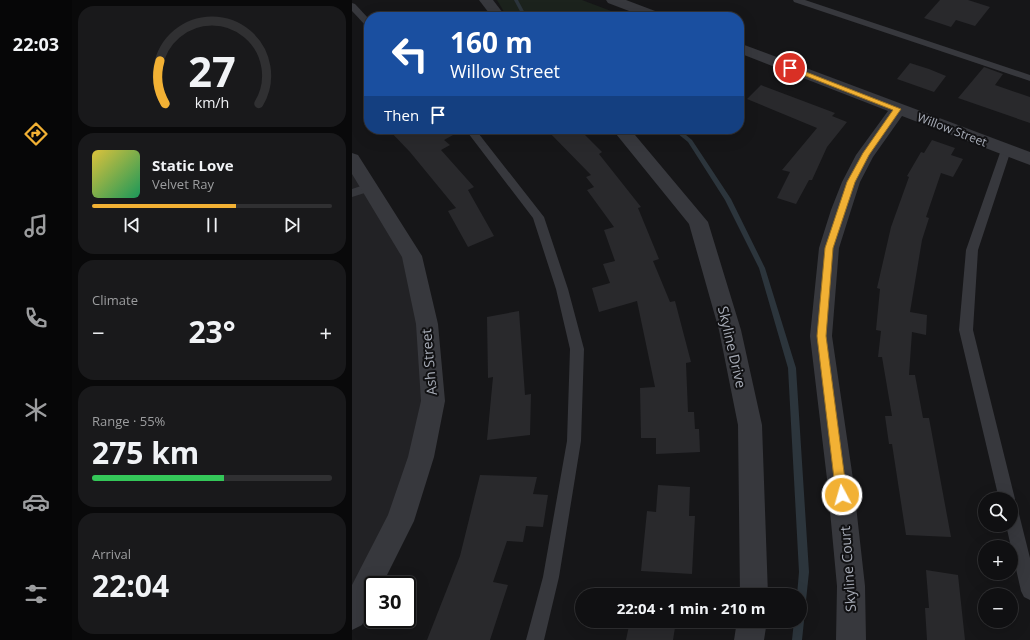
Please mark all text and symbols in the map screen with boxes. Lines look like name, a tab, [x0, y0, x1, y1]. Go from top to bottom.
text: 160 m	[450, 23, 533, 61]
icon: left	[384, 28, 436, 80]
text: 22:03	[13, 32, 59, 56]
text: 27	[188, 43, 236, 99]
pin	[773, 51, 807, 85]
icon: arrive	[779, 57, 801, 79]
text: Willow Street	[450, 59, 560, 83]
text: km/h	[195, 93, 229, 112]
icon: arrive	[427, 104, 449, 126]
text: Then	[384, 105, 419, 125]
street label: Willow Street	[915, 108, 989, 151]
icon: directions	[22, 120, 50, 148]
text: Static Love	[152, 155, 234, 175]
text: Velvet Ray	[152, 175, 214, 193]
icon: music	[22, 212, 50, 240]
icon: previous	[121, 214, 143, 236]
icon: pause	[201, 214, 223, 236]
icon: next	[281, 214, 303, 236]
text: Climate	[92, 291, 138, 309]
icon: phone	[22, 304, 50, 332]
street label: Skyline Drive	[714, 304, 751, 390]
text: 23°	[188, 311, 236, 352]
text: −	[92, 317, 105, 347]
text: +	[319, 317, 332, 347]
street label: Ash Street	[416, 328, 441, 396]
icon: climate	[22, 396, 50, 424]
text: Range · 55%	[92, 412, 165, 430]
text: 275 km	[92, 432, 199, 473]
position arrow	[821, 474, 863, 516]
icon: car	[22, 488, 50, 516]
map controls	[978, 492, 1018, 628]
button: search	[978, 492, 1018, 532]
street label: Skyline Court	[835, 526, 860, 612]
button: +	[978, 540, 1018, 580]
text: Arrival	[92, 545, 131, 563]
text: 22:04	[92, 565, 169, 606]
speed limit sign: 30	[364, 576, 416, 628]
icon: filters	[22, 580, 50, 608]
button: −	[978, 588, 1018, 628]
text: 22:04 · 1 min · 210 m	[617, 598, 765, 618]

